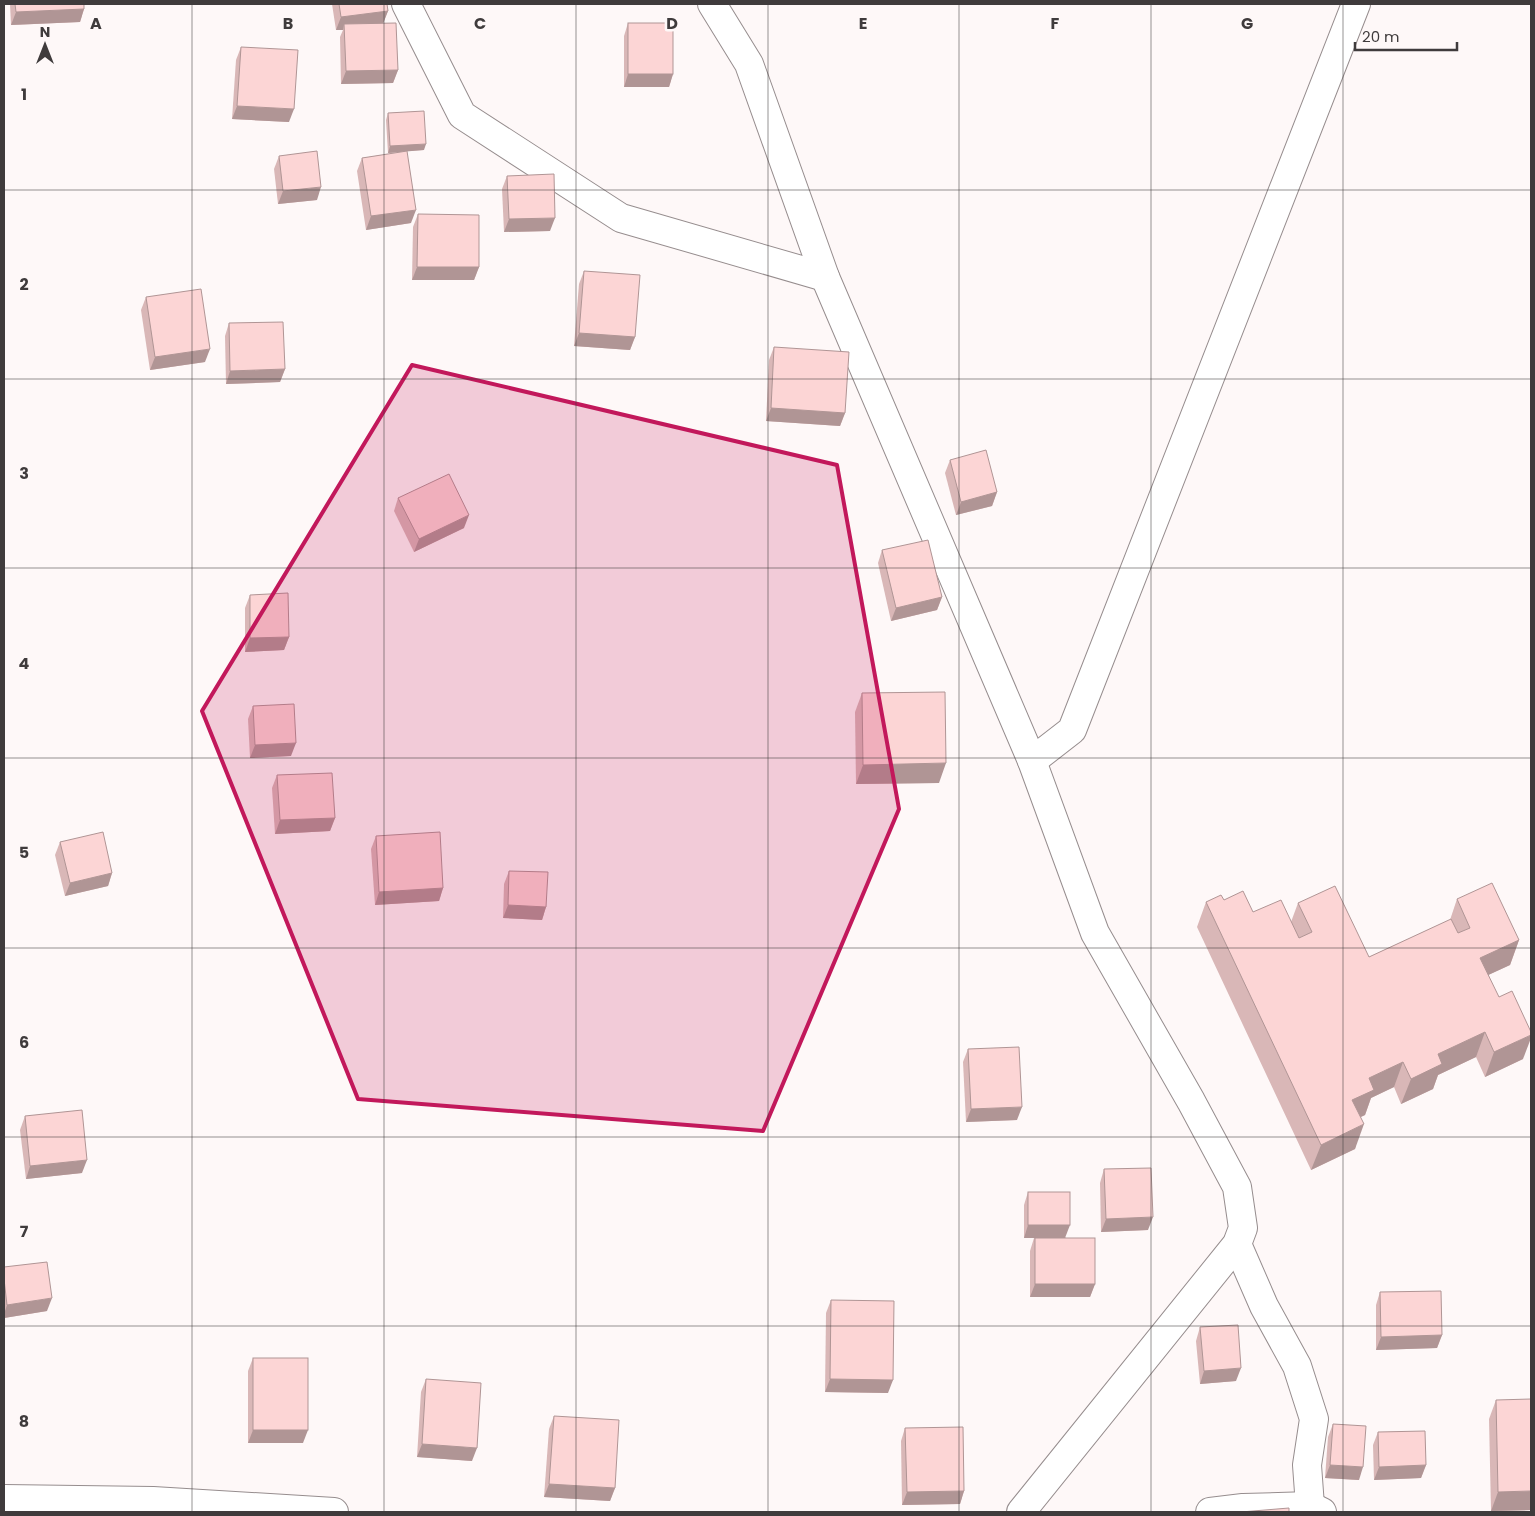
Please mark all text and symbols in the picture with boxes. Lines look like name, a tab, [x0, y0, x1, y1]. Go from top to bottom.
text: A	[90, 12, 102, 35]
text: B	[283, 12, 293, 35]
text: C	[474, 12, 486, 35]
text: D	[666, 12, 678, 35]
text: E	[859, 12, 867, 35]
text: F	[1051, 12, 1060, 35]
text: G	[1241, 12, 1253, 35]
north arrow	[20, 20, 70, 70]
scale bar	[1355, 20, 1458, 52]
text: N	[40, 22, 50, 42]
text: 20 m	[1362, 26, 1400, 47]
text: 1	[21, 83, 27, 106]
text: 2	[19, 273, 29, 296]
text: 3	[19, 462, 29, 485]
text: 4	[19, 652, 30, 675]
text: 5	[19, 841, 29, 864]
text: 6	[19, 1031, 29, 1054]
text: 7	[20, 1220, 29, 1243]
text: 8	[19, 1410, 29, 1433]

